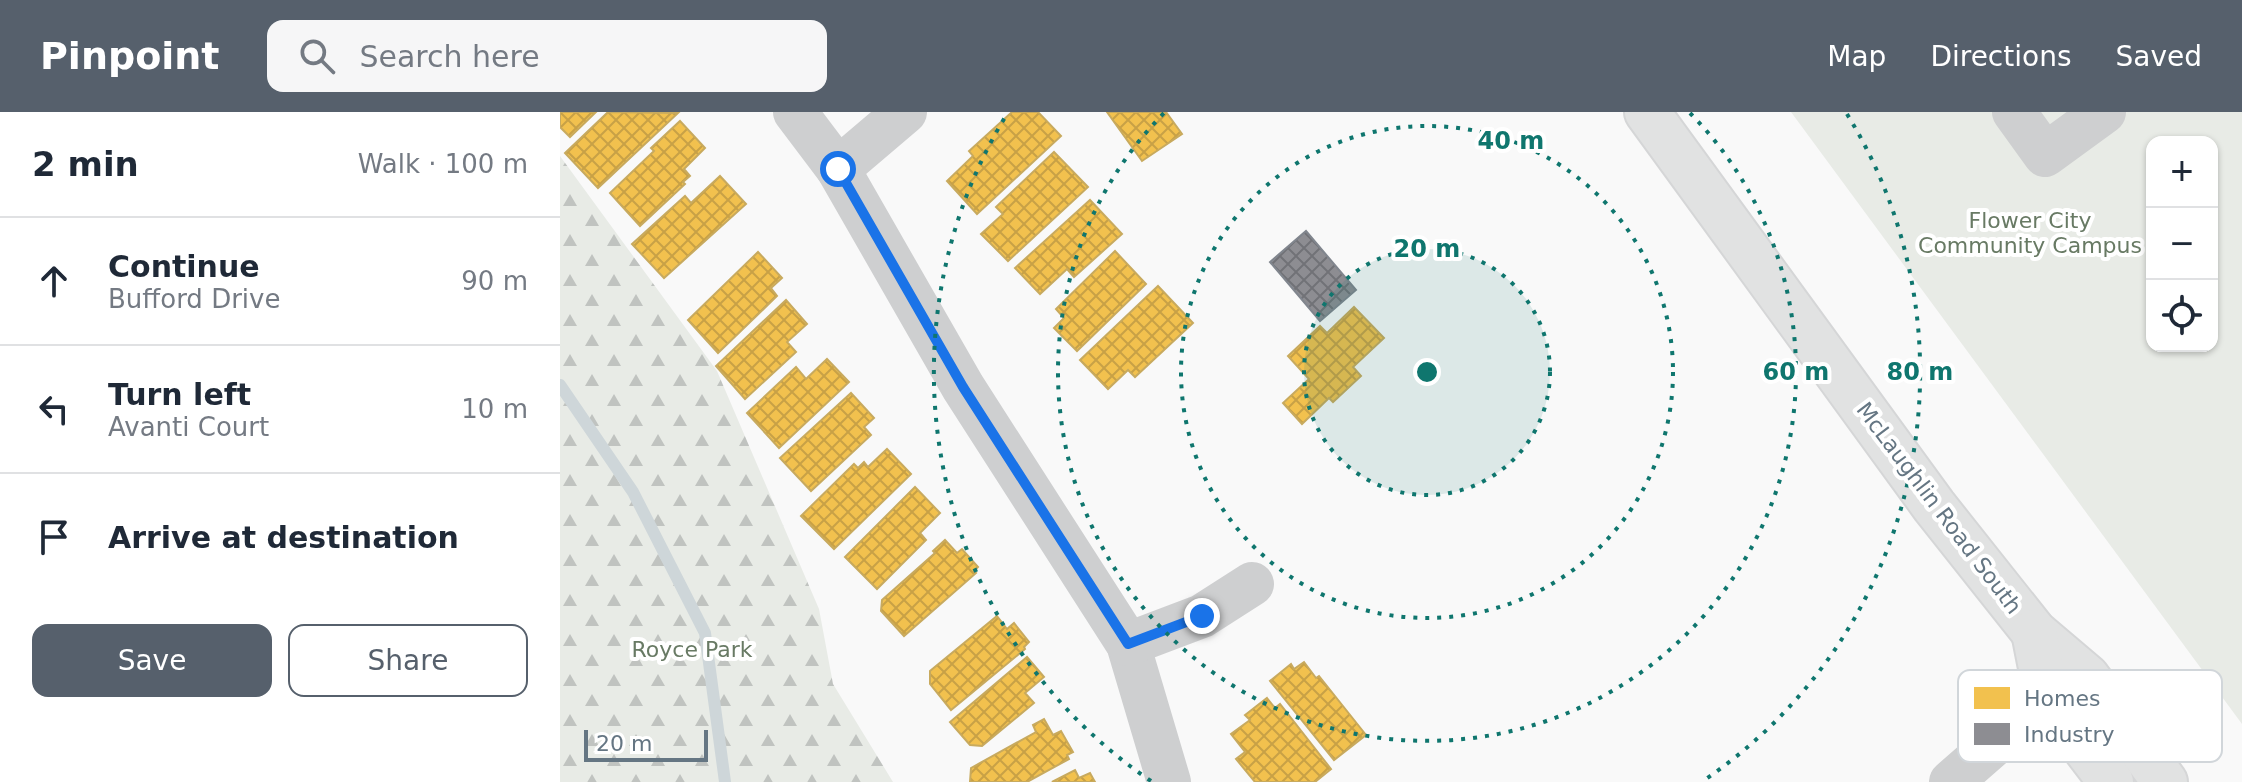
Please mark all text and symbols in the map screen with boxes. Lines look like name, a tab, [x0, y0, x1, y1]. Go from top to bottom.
search box	[267, 20, 827, 92]
text: Pinpoint	[40, 34, 219, 78]
icon: search	[295, 34, 339, 78]
text: Search here	[359, 39, 540, 74]
text: Map	[1827, 40, 1886, 73]
text: Directions	[1930, 40, 2071, 73]
text: Saved	[2115, 40, 2202, 73]
text: 40 m	[1478, 127, 1544, 155]
map controls	[2146, 136, 2218, 352]
button: +	[2146, 136, 2218, 208]
text: 2 min	[32, 144, 139, 184]
text: Walk · 100 m	[358, 149, 528, 179]
route start	[820, 151, 856, 187]
park label: Flower City Community Campus	[1918, 208, 2142, 258]
button: −	[2146, 208, 2218, 280]
text: 20 m	[1394, 235, 1460, 263]
text: Continue	[108, 249, 260, 284]
icon: ahead	[32, 259, 76, 303]
text: 90 m	[461, 266, 528, 296]
button: locate	[2146, 280, 2218, 352]
text: Bufford Drive	[108, 284, 280, 314]
centre of rings	[1413, 358, 1441, 386]
text: 60 m	[1763, 358, 1829, 386]
text: 80 m	[1887, 358, 1953, 386]
text: Turn left	[108, 377, 251, 412]
icon: left	[32, 387, 76, 431]
text: 10 m	[461, 394, 528, 424]
street label: McLaughlin Road South	[1851, 397, 2027, 619]
text: Avanti Court	[108, 412, 269, 442]
icon: arrive	[32, 515, 76, 559]
text: Arrive at destination	[108, 520, 459, 555]
route end	[1184, 598, 1220, 634]
button: Save	[32, 624, 272, 697]
button: Share	[288, 624, 528, 697]
park label: Royce Park	[632, 637, 753, 662]
legend	[1958, 670, 2222, 762]
text: Homes	[2024, 686, 2100, 711]
text: Industry	[2024, 722, 2115, 747]
scale bar	[584, 726, 708, 762]
text: 20 m	[596, 731, 652, 756]

